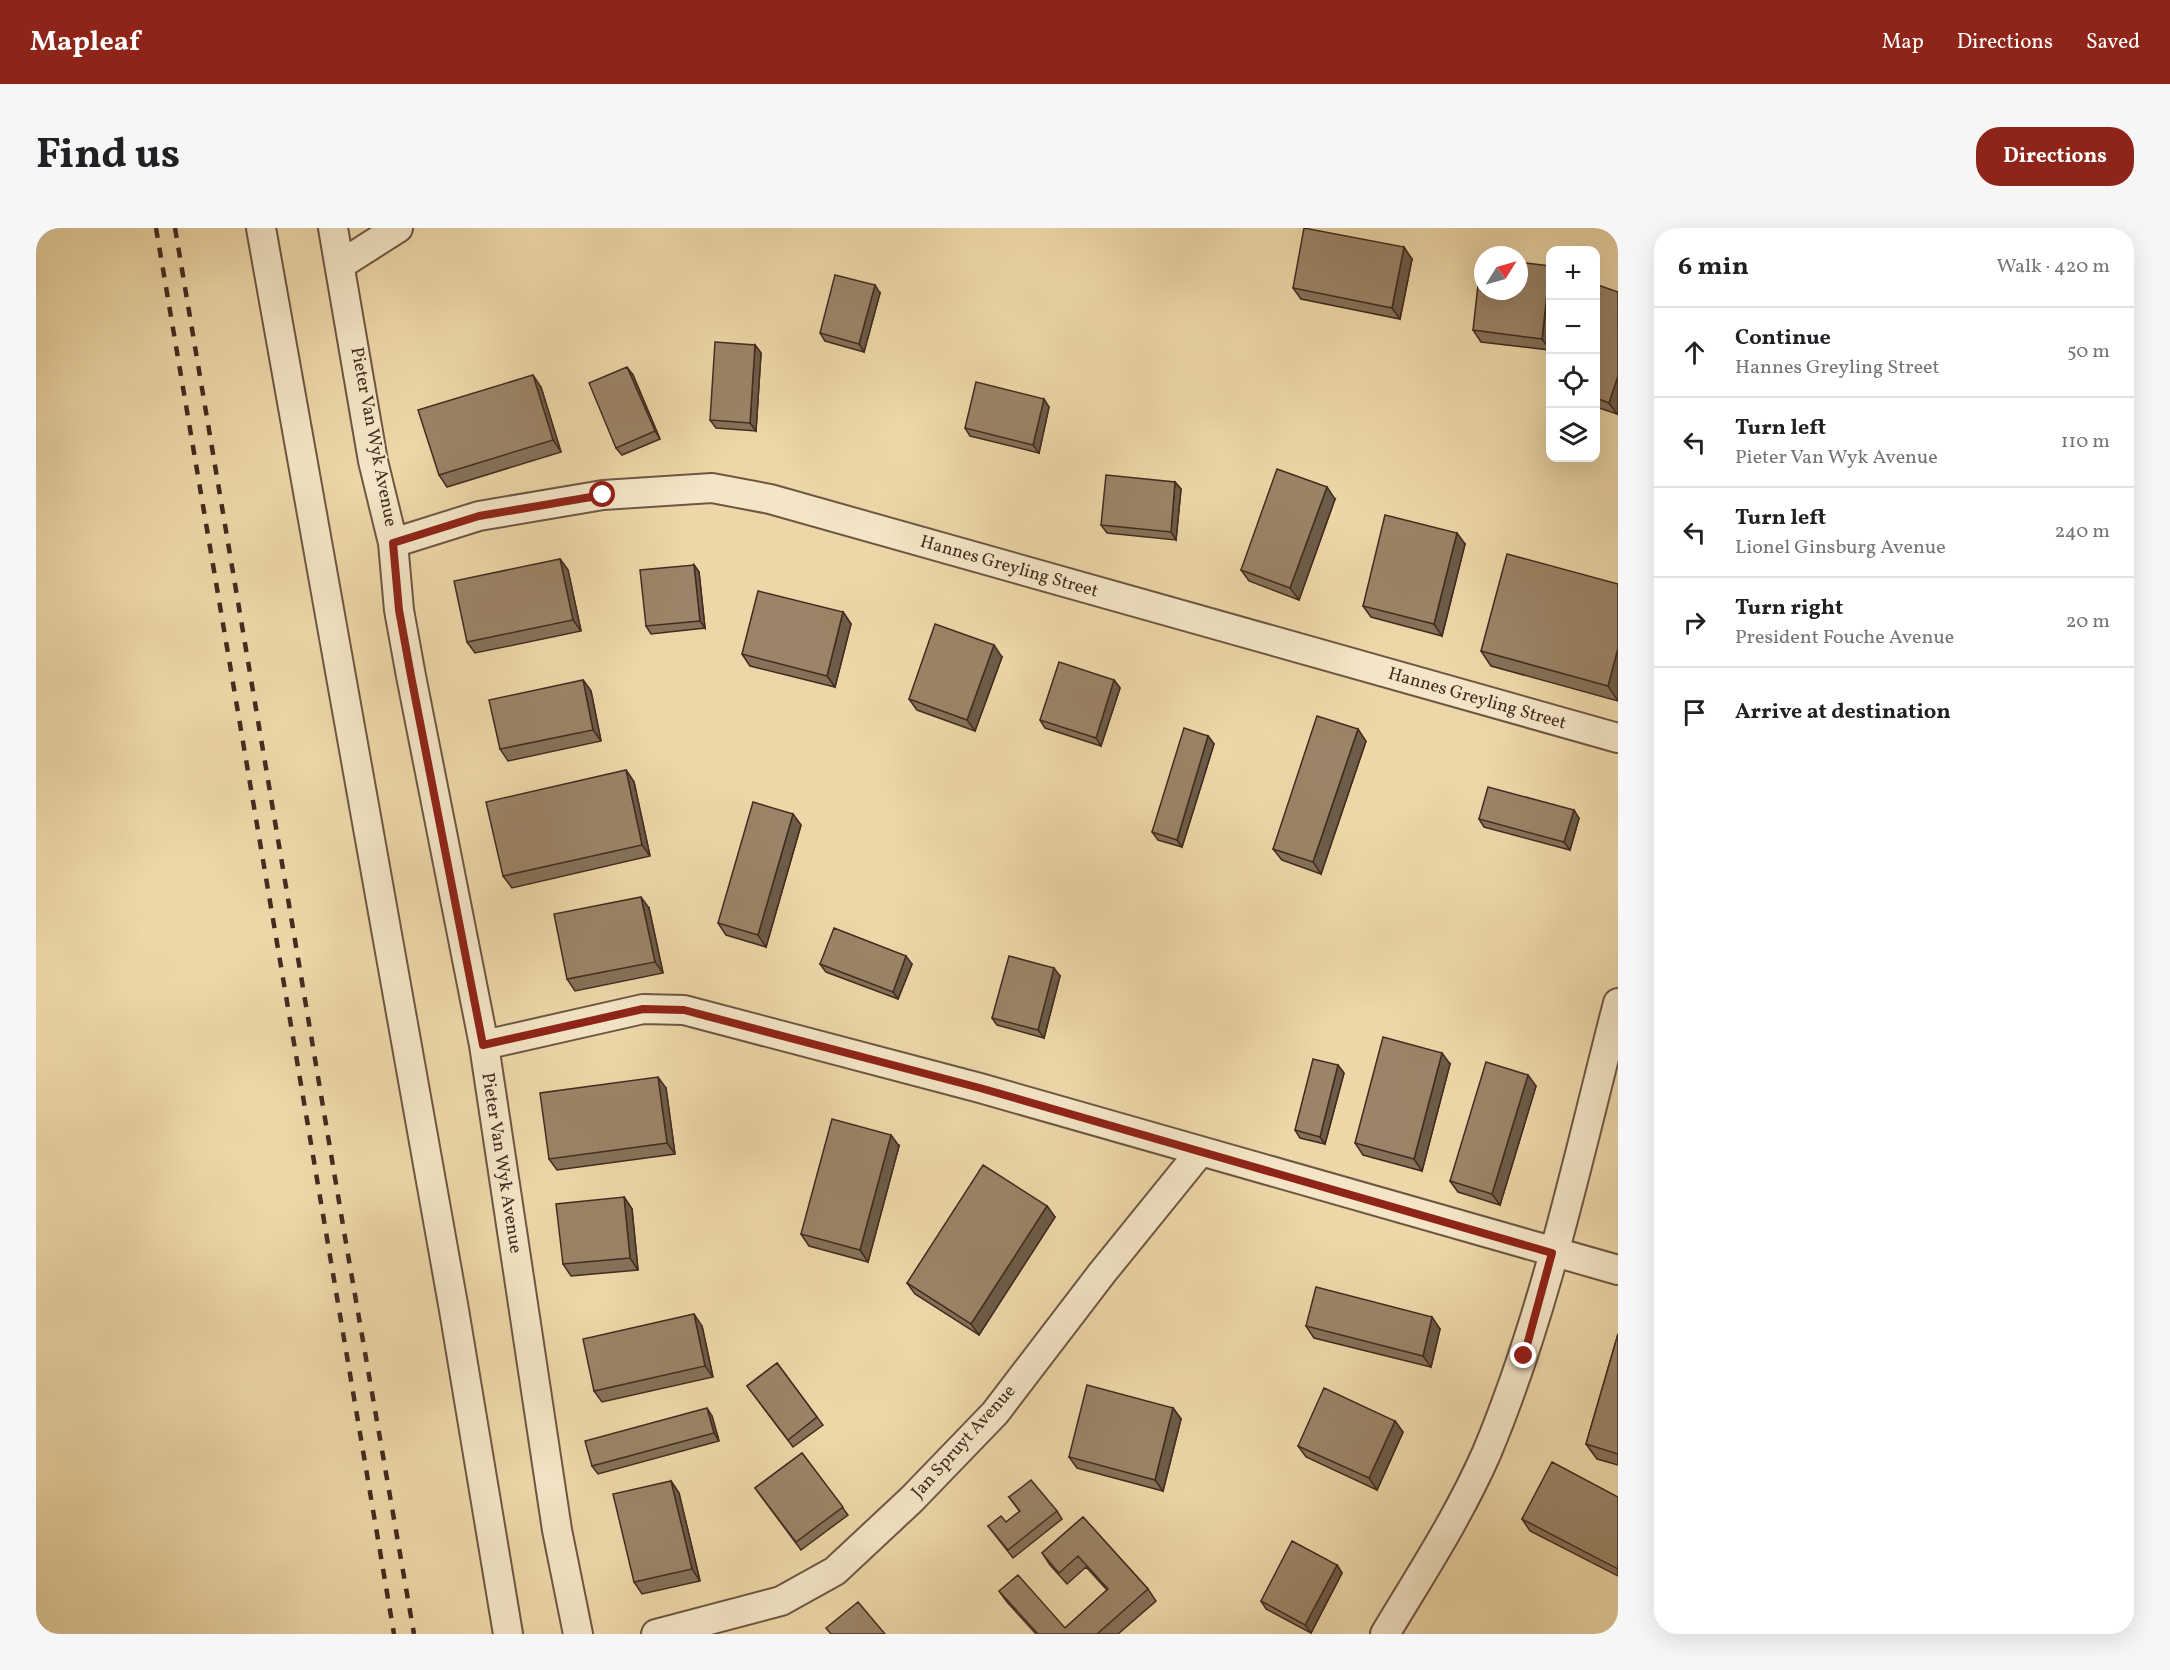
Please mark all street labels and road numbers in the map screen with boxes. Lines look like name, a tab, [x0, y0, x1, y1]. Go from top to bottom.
street label: Pieter Van Wyk Avenue	[343, 345, 403, 529]
street label: Hannes Greyling Street	[917, 530, 1101, 604]
street label: Hannes Greyling Street	[1385, 662, 1569, 736]
street label: Pieter Van Wyk Avenue	[474, 1071, 528, 1255]
street label: Jan Spruyt Avenue	[906, 1380, 1022, 1504]

